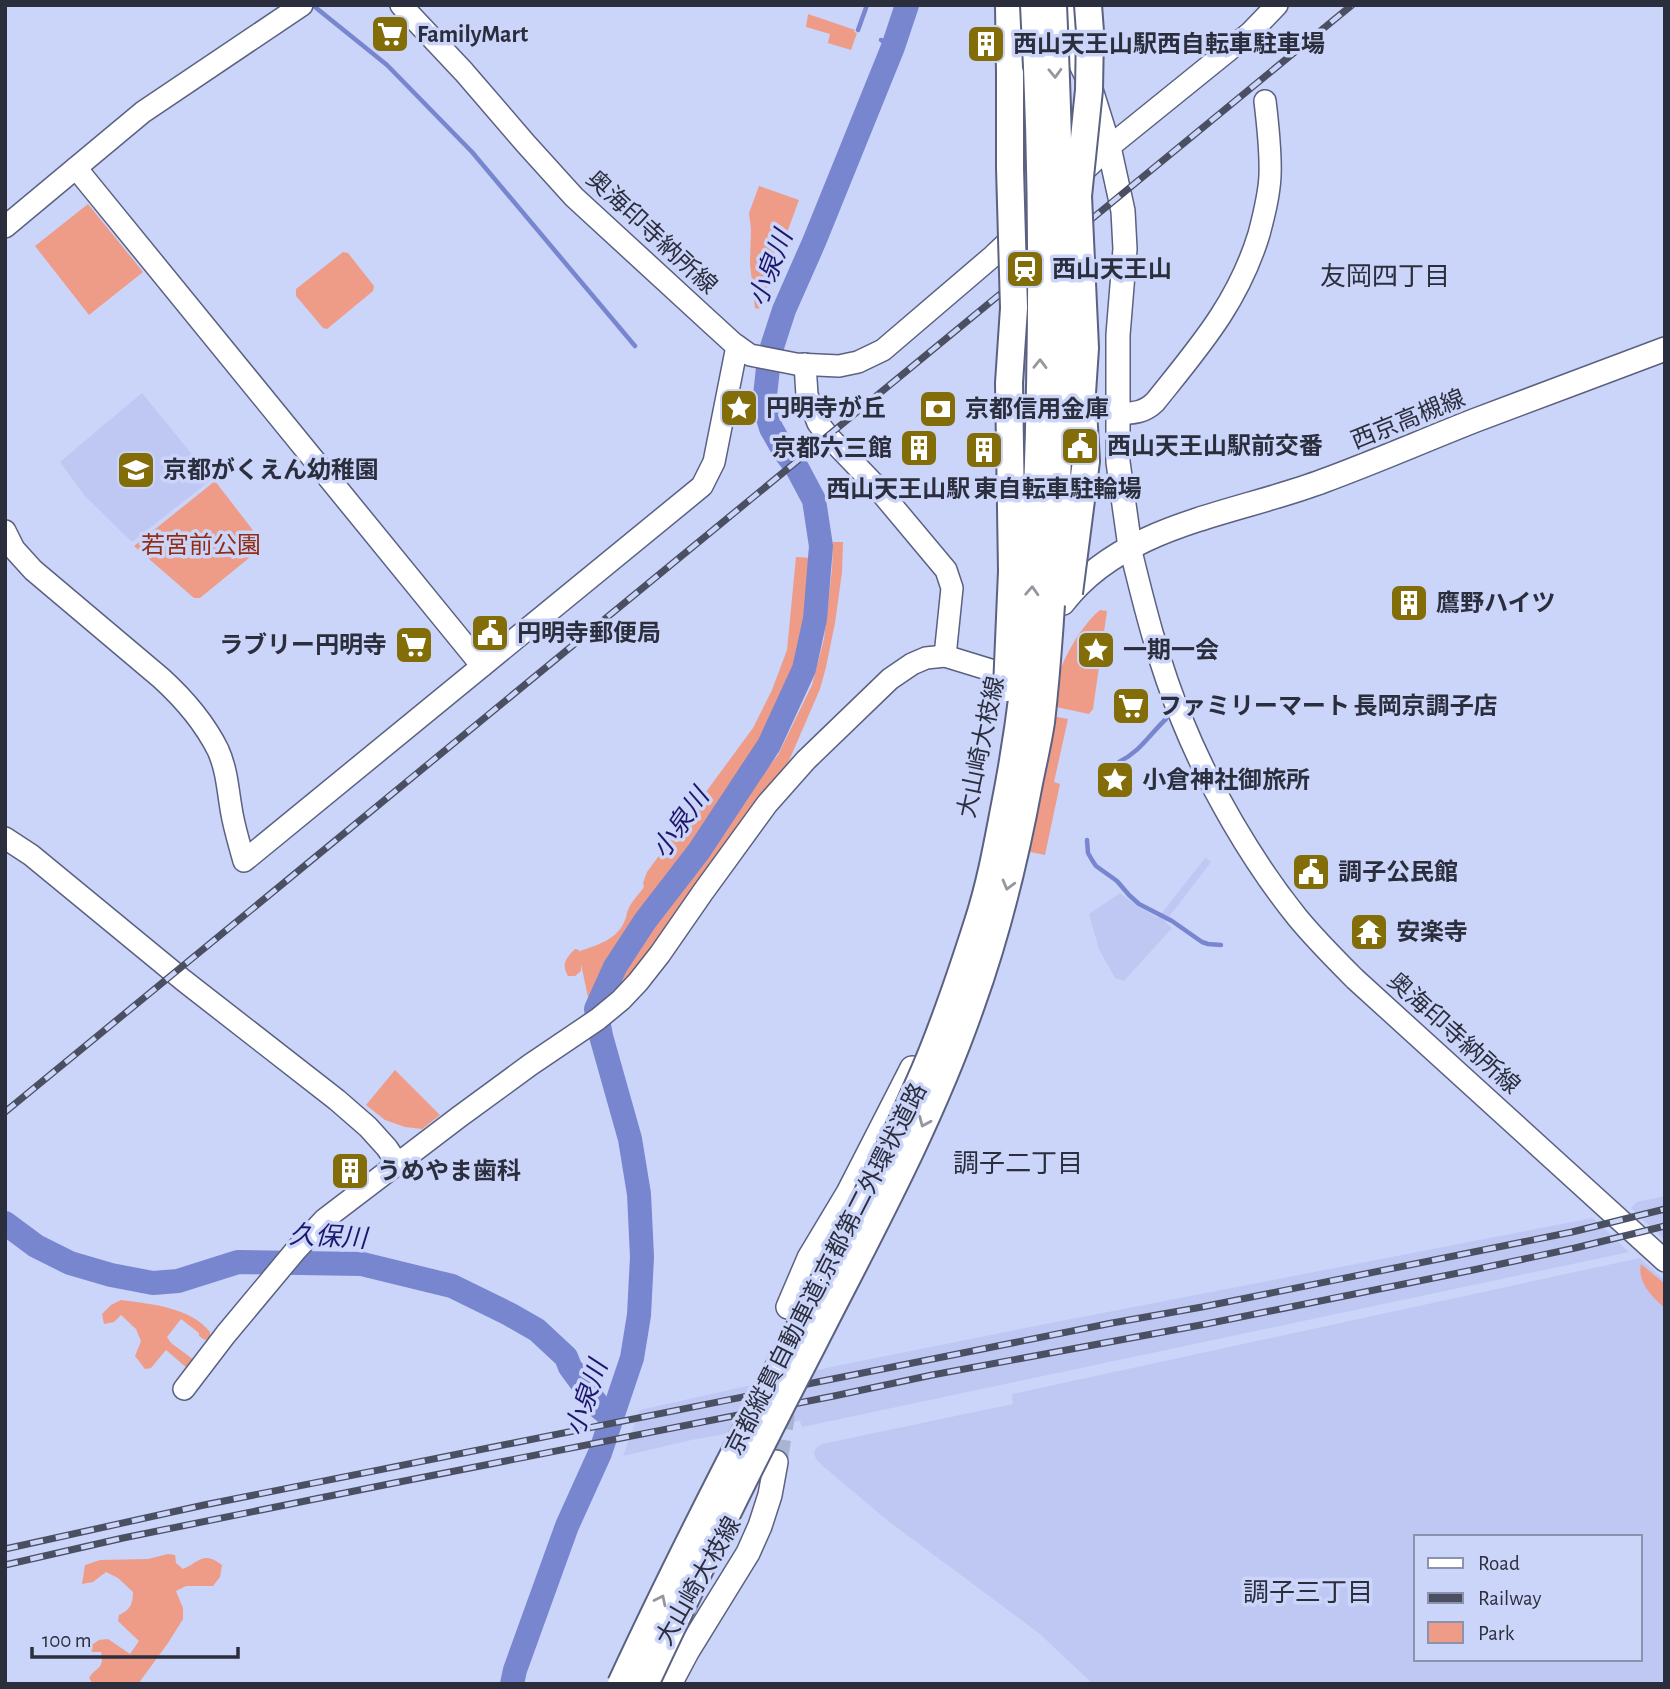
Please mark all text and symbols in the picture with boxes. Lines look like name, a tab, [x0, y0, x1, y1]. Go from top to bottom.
supermarket icon: FamilyMart	[369, 13, 411, 55]
place label: FamilyMart	[417, 23, 528, 47]
building icon: 西山天王山駅西自転車駐車場	[965, 23, 1007, 65]
place label: 西山天王山駅西自転車駐車場	[1013, 31, 1325, 57]
one-way arrow	[1048, 68, 1063, 79]
street label: 奥海印寺納所線	[582, 165, 722, 299]
water label: 小泉川	[744, 224, 798, 309]
station icon: 西山天王山	[1004, 248, 1046, 290]
place label: 西山天王山	[1052, 257, 1172, 282]
district label: 友岡四丁目	[1320, 262, 1450, 290]
one-way arrow	[1032, 358, 1048, 369]
street label: 西京高槻線	[1347, 384, 1469, 454]
place icon: 円明寺が丘	[718, 387, 760, 429]
bank icon: 京都信用金庫	[917, 388, 959, 430]
place label: 円明寺が丘	[766, 395, 886, 421]
place label: 京都信用金庫	[965, 396, 1109, 422]
public building icon: 西山天王山駅前交番	[1059, 425, 1101, 467]
building icon: 京都六三館	[898, 427, 940, 469]
building icon: 西山天王山駅 東自転車駐輪場	[963, 429, 1005, 471]
place label: 西山天王山駅前交番	[1107, 433, 1323, 459]
place label: 京都六三館	[772, 435, 892, 461]
school or university icon: 京都がくえん幼稚園	[115, 449, 157, 491]
place label: 京都がくえん幼稚園	[163, 457, 379, 483]
place label: 西山天王山駅 東自転車駐輪場	[826, 476, 1142, 502]
park label: 若宮前公園	[141, 532, 261, 558]
building icon: 鷹野ハイツ	[1388, 582, 1430, 624]
one-way arrow	[1025, 586, 1040, 597]
place label: 鷹野ハイツ	[1436, 590, 1556, 616]
public building icon: 円明寺郵便局	[469, 612, 511, 654]
place label: 円明寺郵便局	[517, 620, 661, 646]
supermarket icon: ラブリー円明寺	[393, 624, 435, 666]
place icon: 一期一会	[1075, 629, 1117, 671]
place label: ラブリー円明寺	[219, 632, 387, 658]
place label: 一期一会	[1123, 637, 1219, 663]
street label: 大山崎大枝線	[953, 674, 1009, 820]
supermarket icon: ファミリーマート 長岡京調子店	[1110, 685, 1152, 727]
place label: ファミリーマート 長岡京調子店	[1158, 693, 1498, 719]
place icon: 小倉神社御旅所	[1094, 759, 1136, 801]
place label: 小倉神社御旅所	[1142, 767, 1310, 793]
water label: 小泉川	[647, 781, 716, 863]
public building icon: 調子公民館	[1290, 851, 1332, 893]
place label: 調子公民館	[1338, 859, 1458, 885]
one-way arrow	[1002, 879, 1016, 891]
temple icon: 安楽寺	[1348, 911, 1390, 953]
place label: 安楽寺	[1396, 919, 1468, 945]
street label: 奥海印寺納所線	[1383, 967, 1525, 1099]
street label: 京都縦貫自動車道;京都第二外環状道路	[721, 1079, 931, 1459]
one-way arrow	[919, 1116, 933, 1128]
building icon: うめやま歯科	[329, 1150, 371, 1192]
district label: 調子二丁目	[953, 1151, 1083, 1177]
place label: うめやま歯科	[377, 1158, 521, 1184]
water label: 久保川	[288, 1221, 371, 1252]
water label: 小泉川	[561, 1354, 613, 1439]
street label: 大山崎大枝線	[651, 1512, 745, 1650]
legend	[1414, 1535, 1642, 1661]
text: Road	[1478, 1553, 1520, 1574]
district label: 調子三丁目	[1243, 1580, 1373, 1606]
text: Railway	[1478, 1588, 1541, 1609]
one-way arrow	[653, 1595, 667, 1607]
scale bar	[32, 1616, 238, 1660]
text: Park	[1478, 1623, 1515, 1644]
text: 100 m	[42, 1630, 92, 1651]

